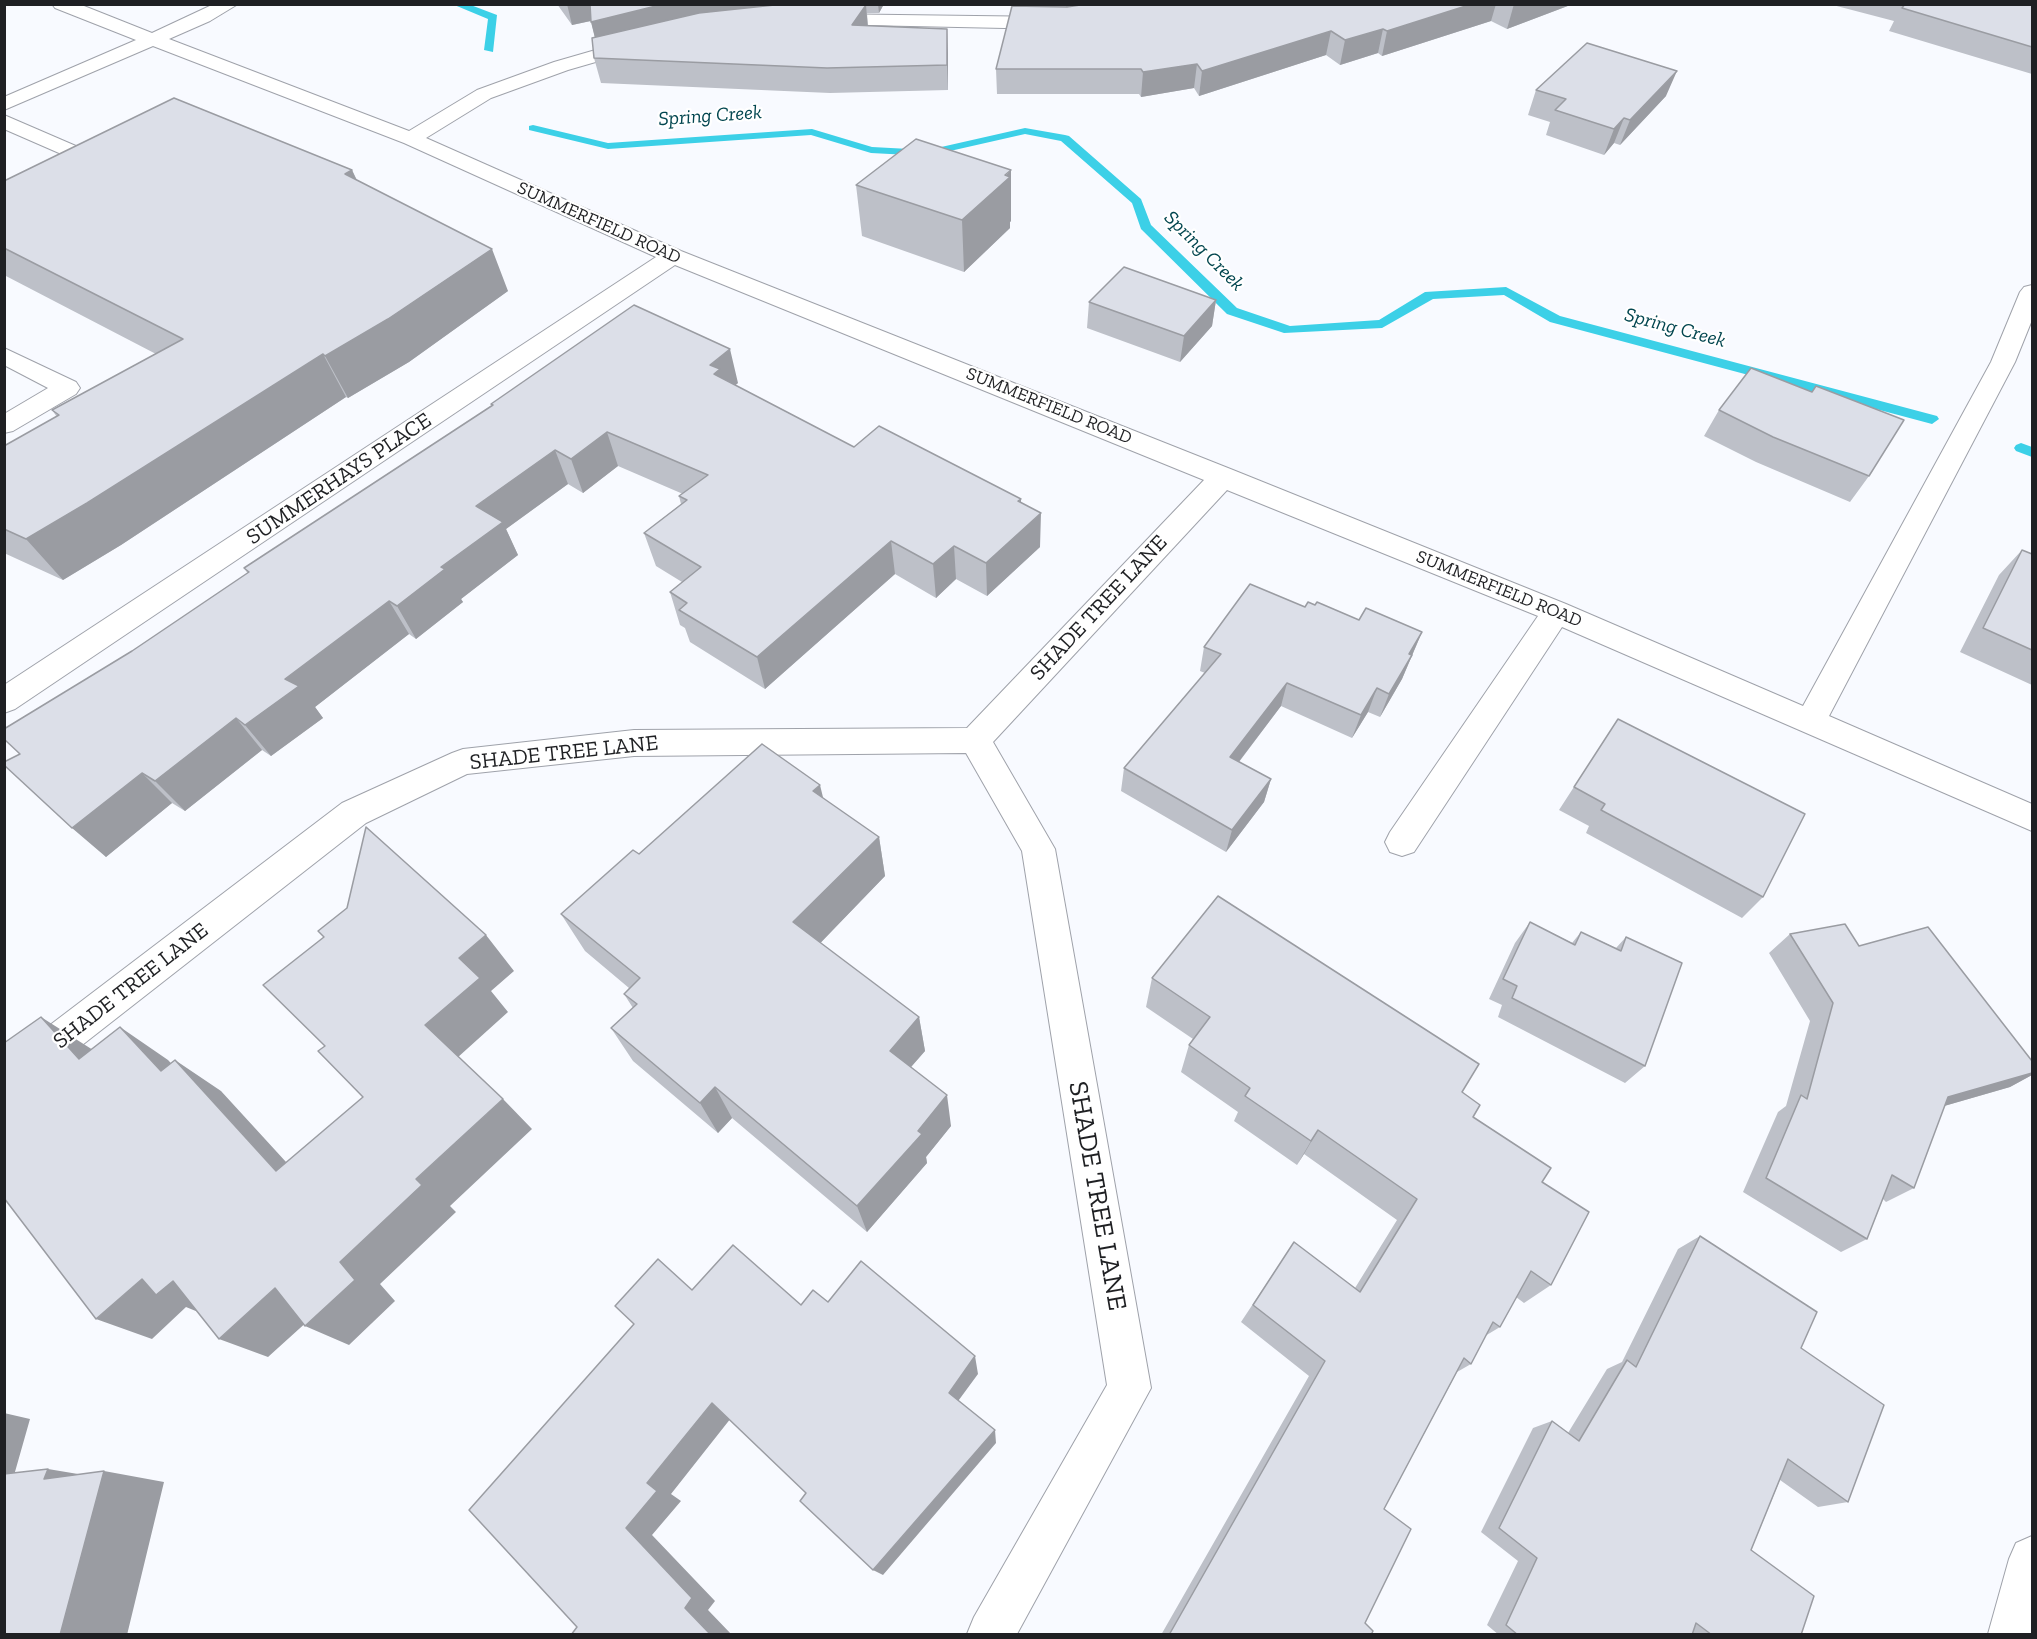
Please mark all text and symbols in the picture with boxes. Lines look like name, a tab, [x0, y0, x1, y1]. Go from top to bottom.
water label: Spring Creek	[657, 100, 763, 132]
street label: SUMMERFIELD ROAD	[514, 177, 684, 269]
water label: Spring Creek	[1159, 206, 1249, 296]
water label: Spring Creek	[1622, 303, 1728, 353]
street label: SUMMERFIELD ROAD	[963, 363, 1135, 449]
street label: SUMMERHAYS PLACE	[242, 407, 436, 551]
street label: SHADE TREE LANE	[1025, 530, 1173, 686]
street label: SUMMERFIELD ROAD	[1413, 546, 1585, 632]
street label: SHADE TREE LANE	[469, 730, 659, 776]
street label: SHADE TREE LANE	[48, 917, 214, 1055]
street label: SHADE TREE LANE	[1061, 1079, 1133, 1313]

